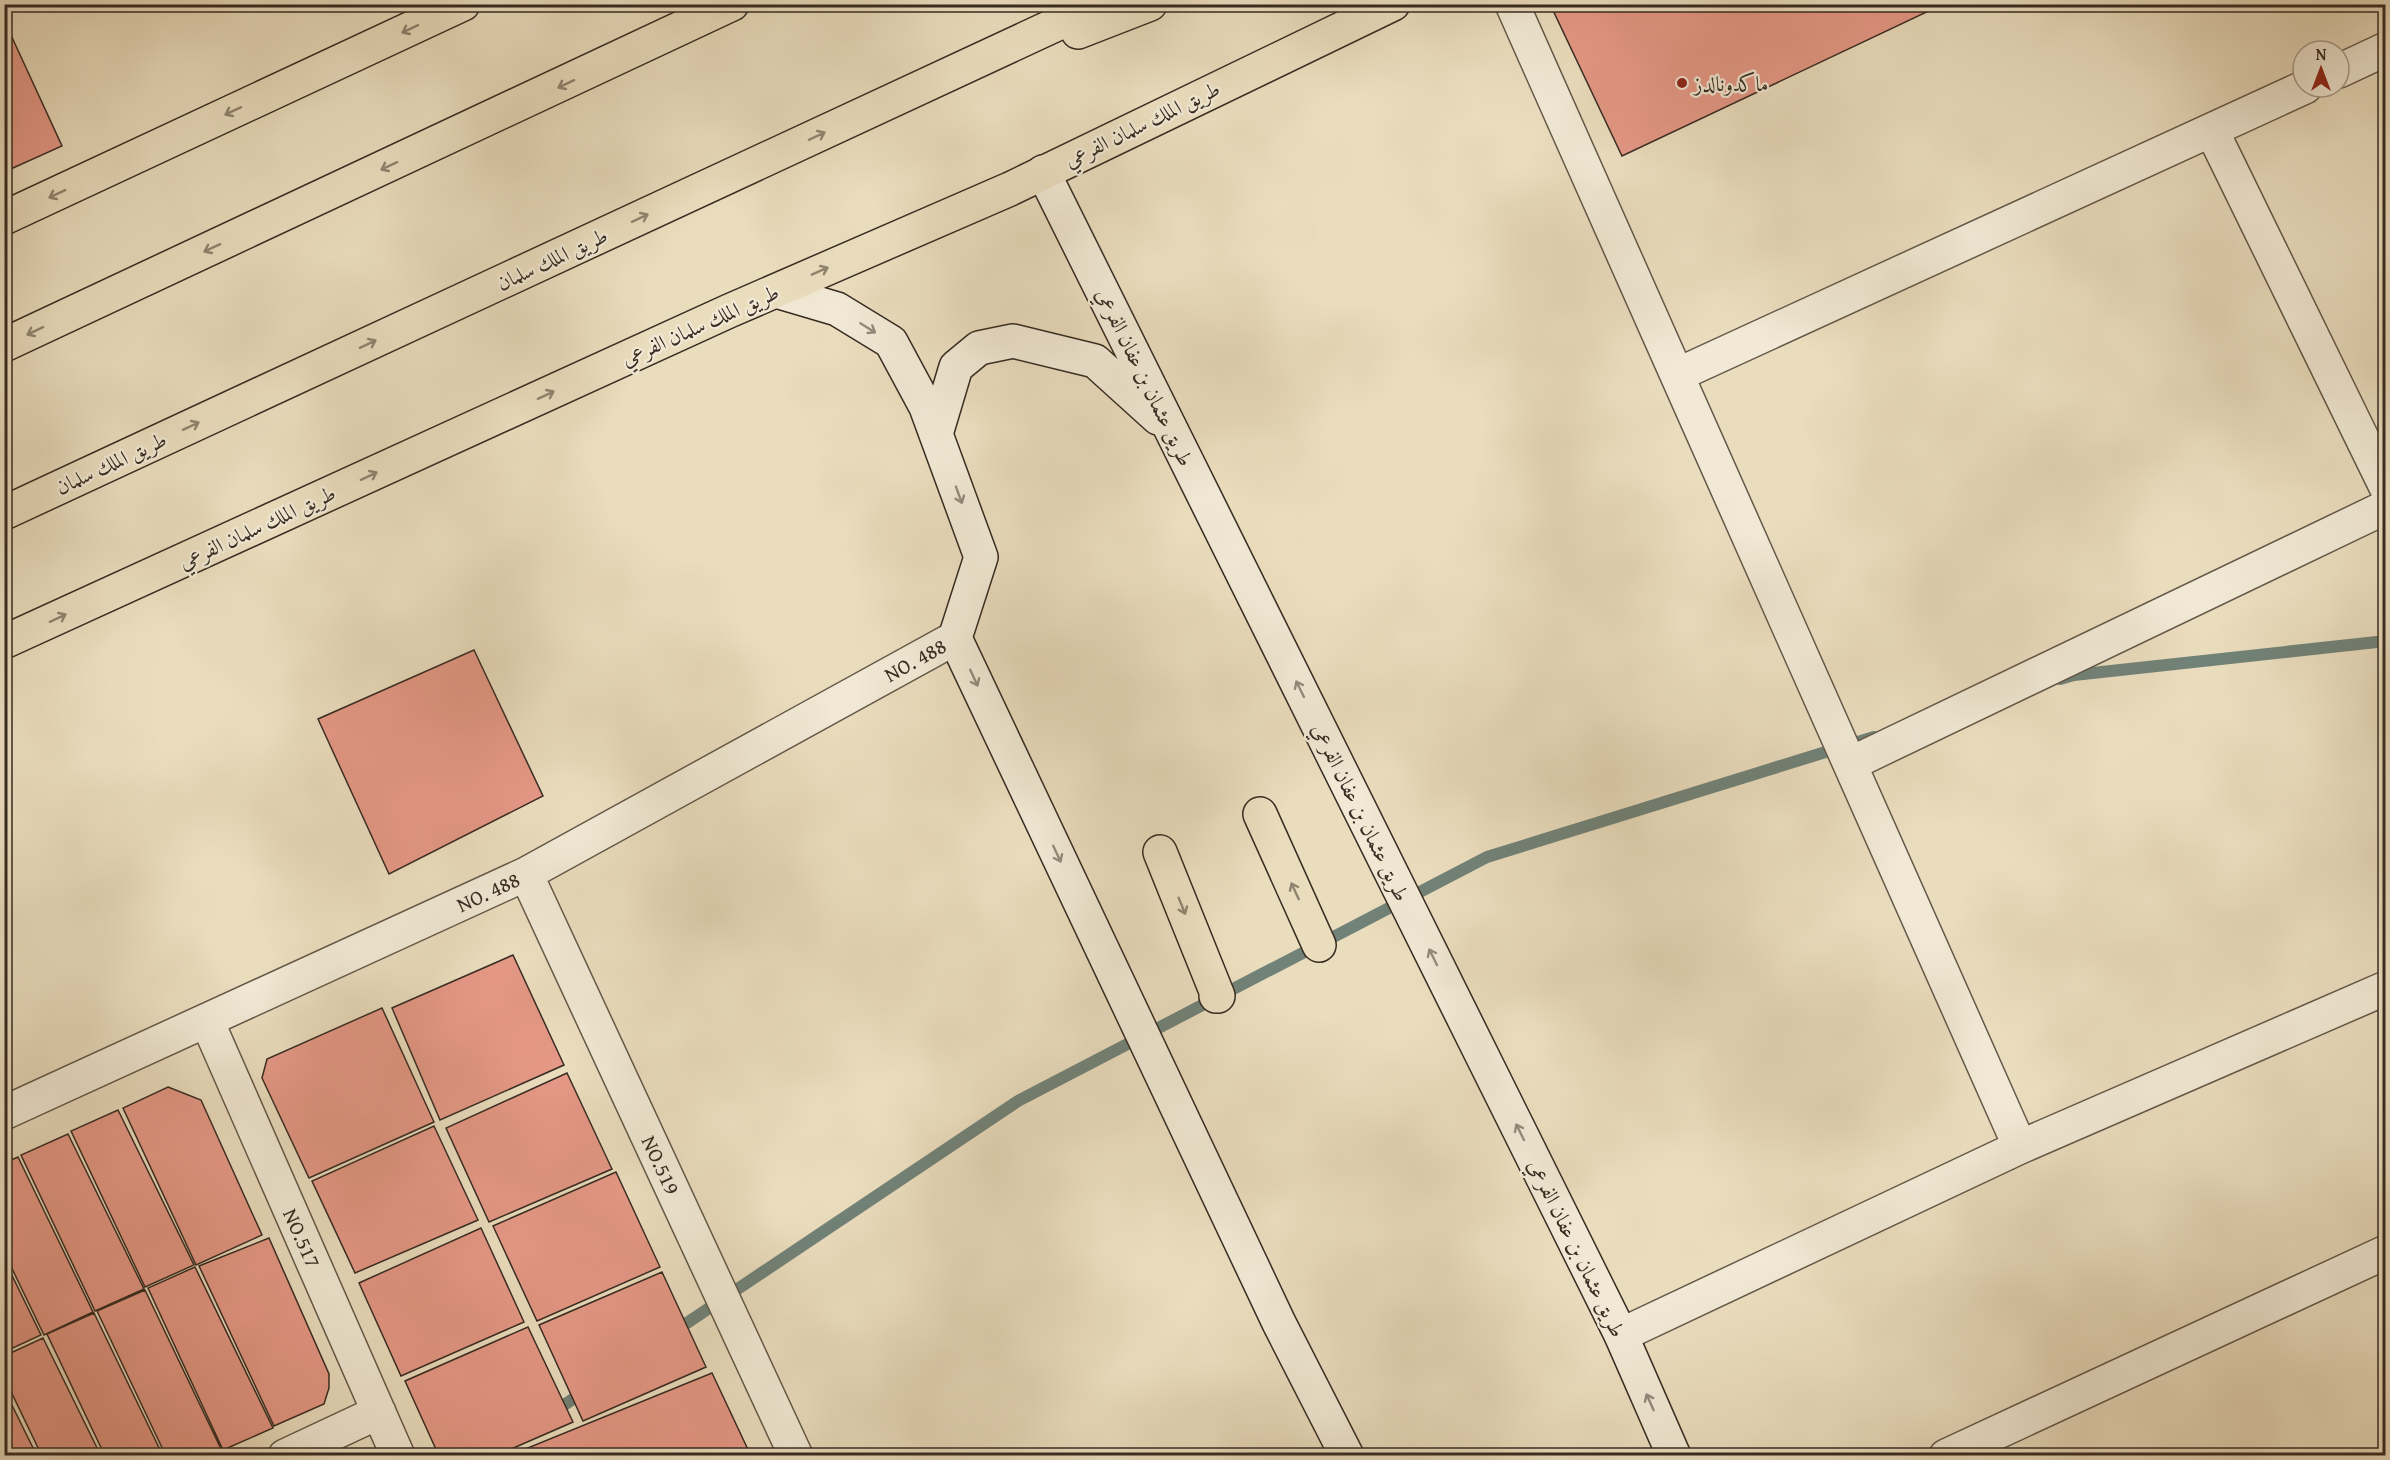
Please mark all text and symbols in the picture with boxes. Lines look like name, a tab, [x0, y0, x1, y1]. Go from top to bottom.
one-way arrow	[402, 24, 420, 36]
north arrow	[2291, 39, 2351, 99]
text: N	[2316, 42, 2327, 66]
place label: ماكدونالدز	[1692, 68, 1768, 99]
street label: طريق الملك سلمان الفرعي	[1059, 73, 1226, 177]
marker: ماكدونالدز	[1675, 76, 1689, 90]
one-way arrow	[557, 78, 575, 90]
one-way arrow	[225, 106, 243, 118]
one-way arrow	[807, 129, 825, 141]
one-way arrow	[380, 161, 398, 172]
one-way arrow	[48, 188, 66, 200]
one-way arrow	[630, 211, 648, 223]
street label: طريق الملك سلمان	[491, 220, 613, 298]
one-way arrow	[204, 243, 222, 255]
one-way arrow	[810, 265, 828, 277]
street label: طريق الملك سلمان الفرعي	[616, 276, 785, 376]
street label: طريق عثمان بن عفان الفرعي	[1087, 283, 1202, 472]
one-way arrow	[859, 322, 876, 334]
one-way arrow	[27, 325, 45, 337]
one-way arrow	[358, 338, 376, 350]
one-way arrow	[537, 388, 555, 399]
one-way arrow	[181, 420, 199, 432]
street label: طريق الملك سلمان	[50, 424, 172, 502]
one-way arrow	[359, 469, 377, 481]
street label: طريق الملك سلمان الفرعي	[173, 477, 341, 579]
one-way arrow	[954, 486, 965, 504]
one-way arrow	[48, 612, 66, 623]
street label: NO. 488	[878, 630, 952, 690]
one-way arrow	[968, 668, 980, 686]
one-way arrow	[1293, 680, 1305, 698]
street label: طريق عثمان بن عفان الفرعي	[1303, 718, 1418, 907]
one-way arrow	[1052, 845, 1064, 863]
street label: NO. 488	[451, 864, 525, 920]
one-way arrow	[1289, 883, 1300, 901]
one-way arrow	[1177, 897, 1188, 915]
one-way arrow	[1427, 949, 1438, 967]
one-way arrow	[1514, 1124, 1526, 1141]
street label: NO.519	[634, 1130, 688, 1200]
street label: طريق عثمان بن عفان الفرعي	[1519, 1154, 1634, 1343]
street label: NO.517	[275, 1203, 329, 1273]
one-way arrow	[1644, 1393, 1655, 1411]

